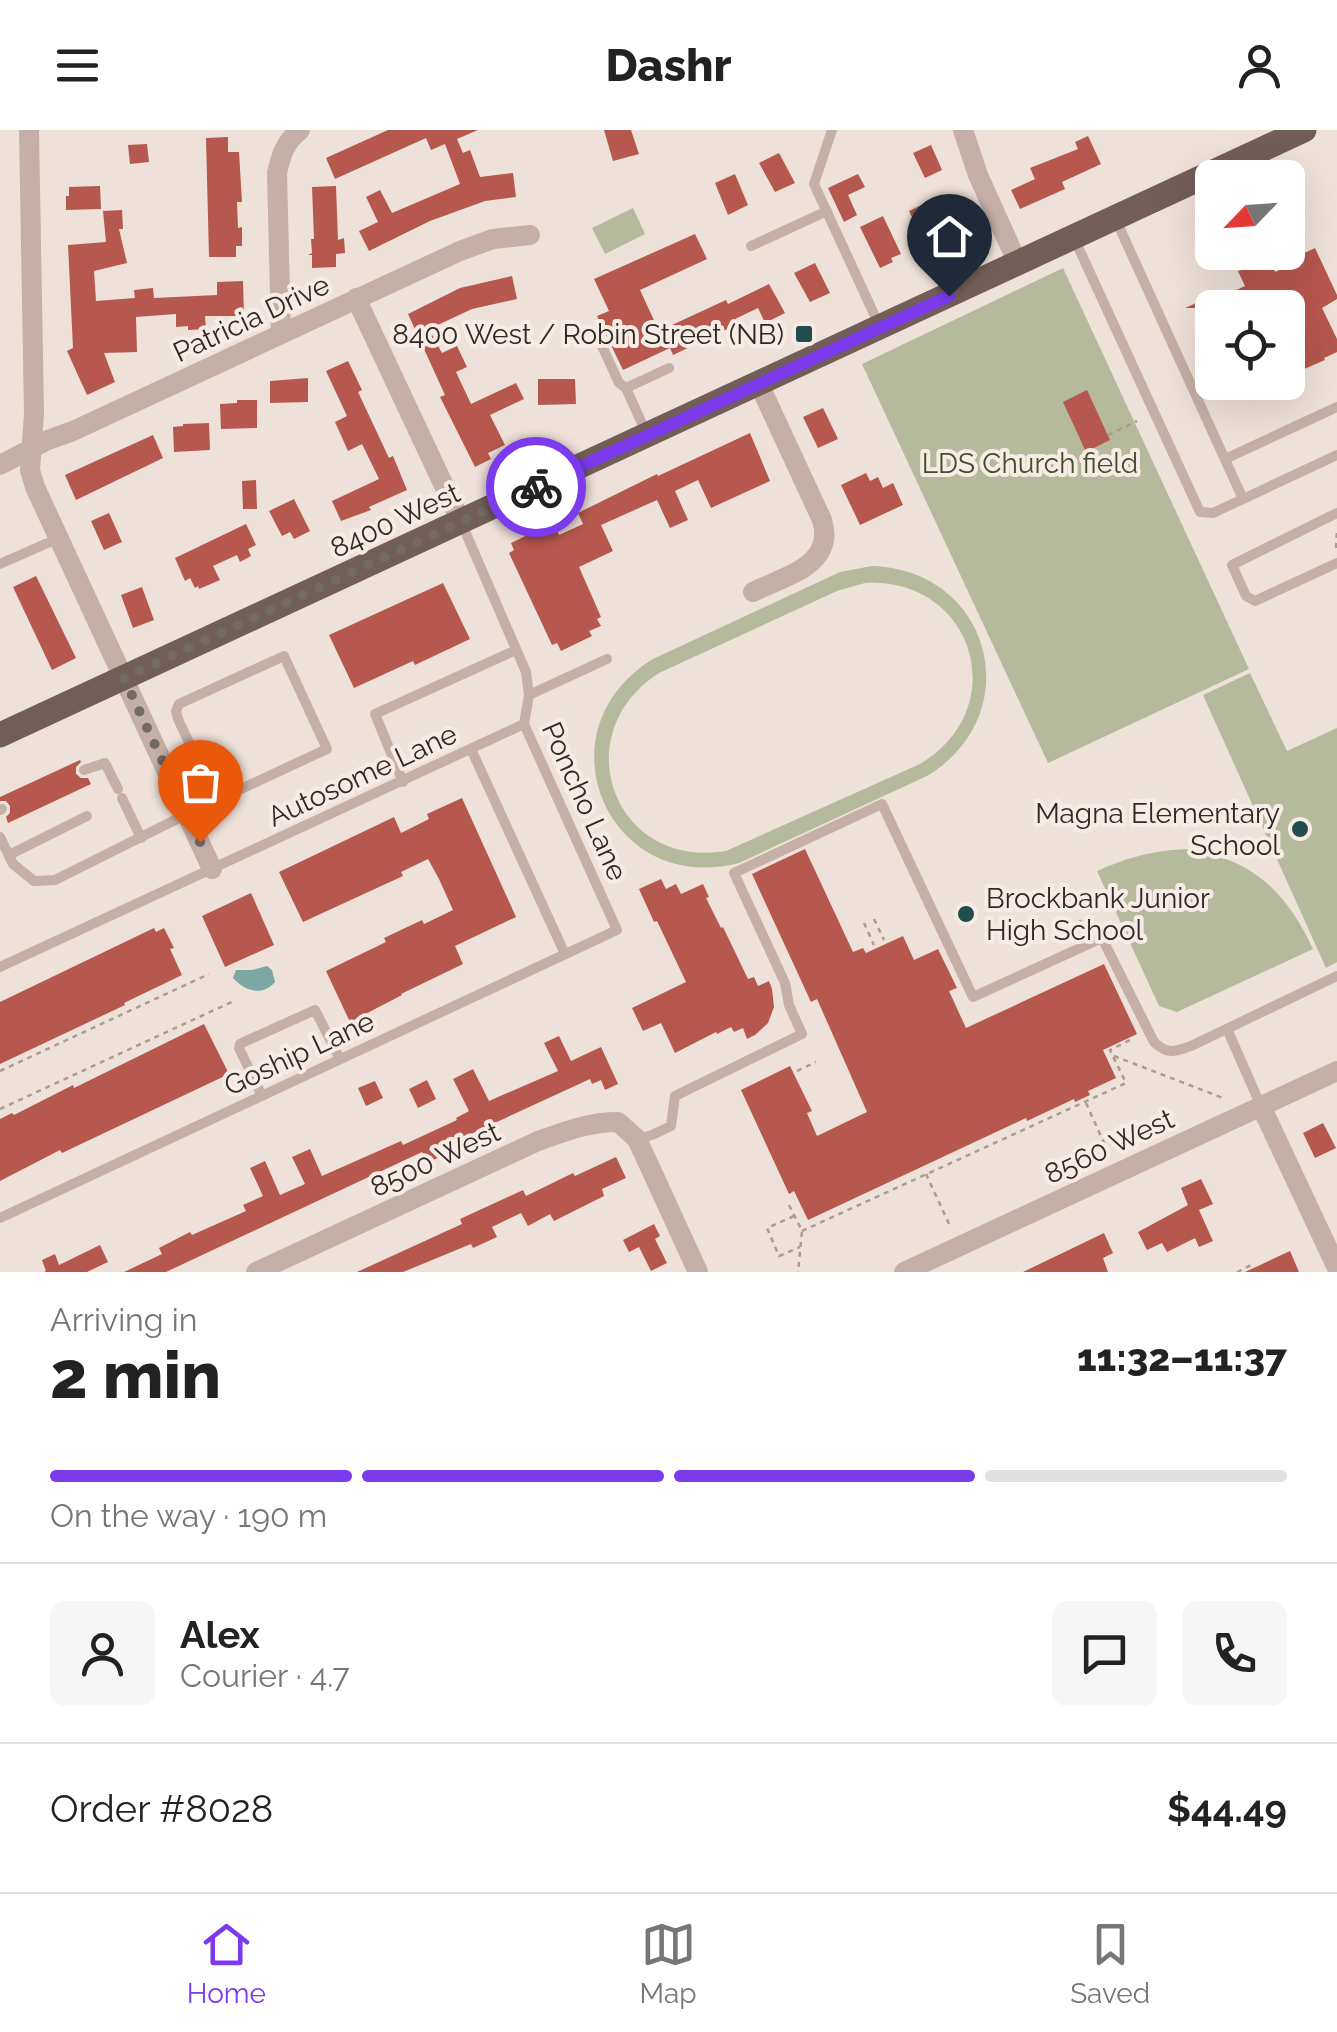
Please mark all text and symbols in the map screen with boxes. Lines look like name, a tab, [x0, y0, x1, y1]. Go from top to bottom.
icon: menu	[50, 38, 105, 93]
icon: person	[1232, 38, 1287, 93]
text: Dashr	[605, 39, 732, 92]
north arrow	[1195, 160, 1305, 270]
map controls	[1195, 160, 1305, 400]
pin	[907, 194, 992, 297]
icon: home	[922, 209, 977, 264]
street label: Patricia Drive	[168, 268, 334, 369]
button: locate	[1195, 290, 1305, 400]
place label: 8400 West / Robin Street (NB)	[392, 318, 784, 351]
marker: 8400 West / Robin Street (NB)	[793, 323, 815, 345]
courier	[486, 437, 586, 537]
park label: LDS Church field	[922, 447, 1138, 480]
icon: bike	[509, 460, 564, 515]
street label: 8400 West	[325, 476, 466, 565]
street label: Autosome Lane	[262, 717, 462, 834]
street label: Poncho Lane	[535, 717, 634, 886]
pin	[158, 740, 243, 843]
icon: bag	[173, 755, 228, 810]
place label: Magna Elementary School	[1035, 797, 1280, 862]
marker: Magna Elementary School	[1289, 818, 1311, 840]
place label: Brockbank Junior High School	[986, 882, 1210, 947]
marker: Brockbank Junior High School	[955, 903, 977, 925]
street label: Goship Lane	[219, 1004, 379, 1103]
street label: 8560 West	[1039, 1102, 1180, 1191]
street label: 8500 West	[365, 1115, 506, 1204]
text: Arriving in	[50, 1301, 197, 1338]
text: 11:32–11:37	[1077, 1335, 1287, 1380]
text: 2 min	[50, 1337, 221, 1413]
text: On the way · 190 m	[50, 1497, 327, 1534]
button: person	[50, 1601, 155, 1706]
button: chat	[1052, 1601, 1157, 1706]
button: phone	[1182, 1601, 1287, 1706]
text: Alex	[180, 1612, 260, 1657]
text: Courier · 4.7	[180, 1657, 350, 1694]
text: Order #8028	[50, 1786, 273, 1831]
text: $44.49	[1167, 1786, 1287, 1831]
tab: Home	[187, 1917, 266, 2010]
tab: Map	[640, 1917, 697, 2010]
tab: Saved	[1070, 1917, 1150, 2010]

